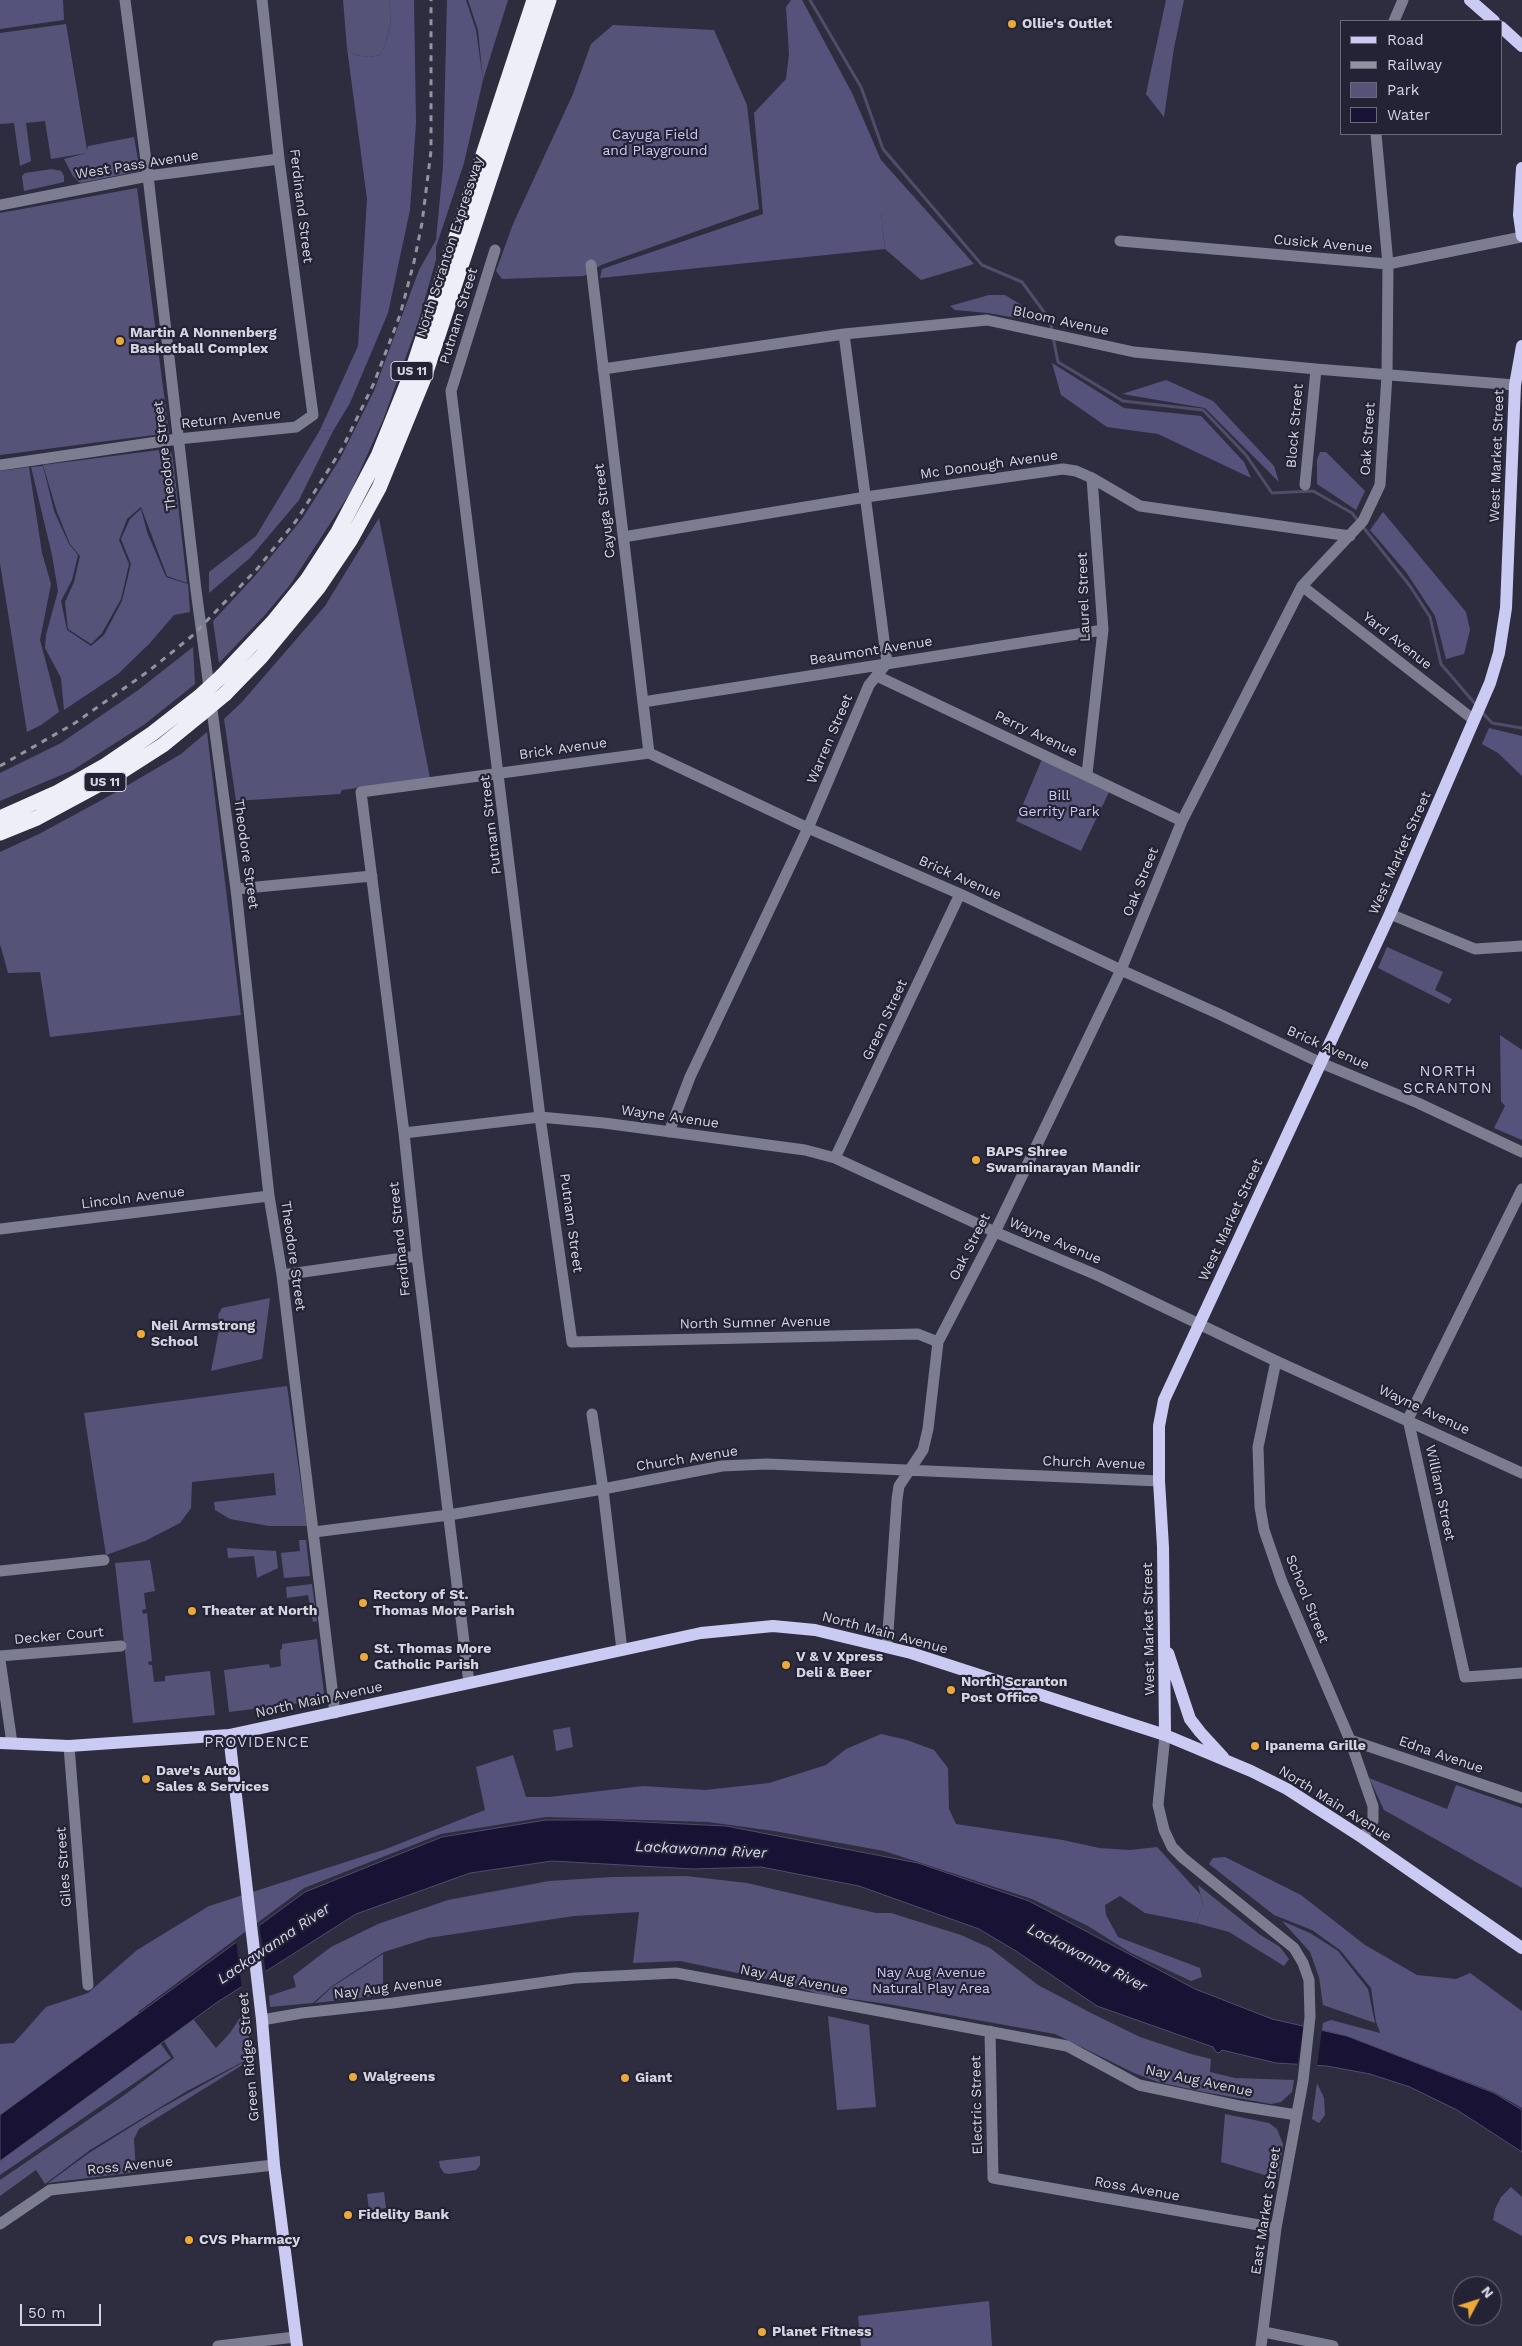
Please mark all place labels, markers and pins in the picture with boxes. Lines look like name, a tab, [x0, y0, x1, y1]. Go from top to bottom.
place label: Ollie's Outlet	[1022, 16, 1112, 32]
marker: Ollie's Outlet	[1006, 18, 1018, 30]
place label: Martin A Nonnenberg Basketball Complex	[130, 325, 276, 358]
marker: Martin A Nonnenberg Basketball Complex	[114, 335, 126, 347]
place label: BAPS Shree Swaminarayan Mandir	[986, 1144, 1140, 1176]
marker: BAPS Shree Swaminarayan Mandir	[970, 1154, 982, 1166]
place label: Neil Armstrong School	[151, 1318, 255, 1350]
marker: Neil Armstrong School	[135, 1328, 147, 1340]
place label: Rectory of St. Thomas More Parish	[373, 1587, 515, 1620]
marker: Rectory of St. Thomas More Parish	[357, 1597, 369, 1609]
place label: Theater at North	[202, 1603, 317, 1619]
marker: Theater at North	[186, 1605, 198, 1617]
place label: St. Thomas More Catholic Parish	[374, 1641, 491, 1674]
place label: V & V Xpress Deli & Beer	[796, 1649, 883, 1681]
marker: St. Thomas More Catholic Parish	[358, 1651, 370, 1663]
marker: V & V Xpress Deli & Beer	[780, 1659, 792, 1671]
place label: North Scranton Post Office	[961, 1674, 1067, 1706]
marker: North Scranton Post Office	[945, 1684, 957, 1696]
place label: Ipanema Grille	[1265, 1738, 1366, 1754]
marker: Ipanema Grille	[1249, 1740, 1261, 1752]
place label: Dave's Auto Sales & Services	[156, 1763, 269, 1795]
marker: Dave's Auto Sales & Services	[140, 1773, 152, 1785]
place label: Walgreens	[363, 2069, 435, 2085]
place label: Giant	[635, 2070, 672, 2086]
marker: Walgreens	[347, 2071, 359, 2083]
marker: Giant	[619, 2072, 631, 2084]
place label: Fidelity Bank	[358, 2207, 449, 2223]
marker: Fidelity Bank	[342, 2209, 354, 2221]
place label: CVS Pharmacy	[199, 2232, 300, 2248]
marker: CVS Pharmacy	[183, 2234, 195, 2246]
place label: Planet Fitness	[772, 2324, 871, 2340]
marker: Planet Fitness	[756, 2326, 768, 2338]

